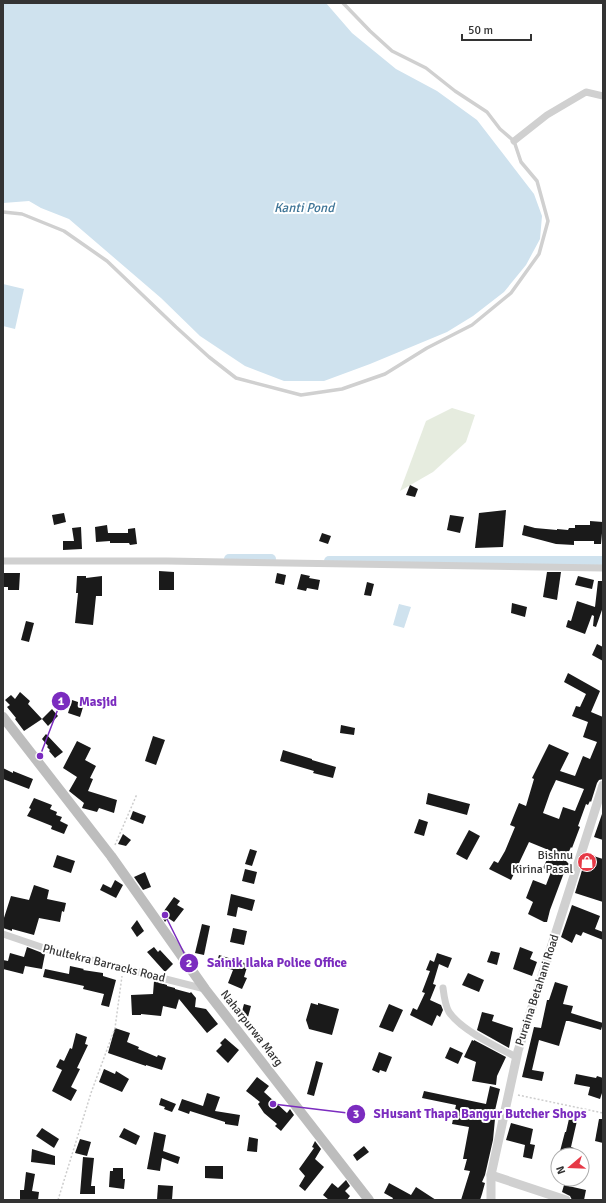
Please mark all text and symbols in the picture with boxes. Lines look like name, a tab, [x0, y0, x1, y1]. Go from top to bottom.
scale bar	[462, 16, 531, 42]
text: 50 m	[468, 23, 493, 38]
water label: Kanti Pond	[274, 200, 336, 216]
callout: Masjid	[51, 688, 125, 713]
text: 1	[58, 694, 65, 709]
text: Masjid	[79, 694, 117, 710]
place label: Bishnu Kirina Pasal	[512, 848, 573, 877]
shop icon: Bishnu Kirina Pasal	[576, 851, 598, 873]
street label: Puraina Betahani Road	[512, 932, 563, 1048]
street label: Phultekra Barracks Road	[41, 941, 167, 986]
callout: Sainik Ilaka Police Office	[179, 950, 355, 975]
text: Sainik Ilaka Police Office	[207, 955, 348, 971]
text: 2	[186, 956, 192, 971]
street label: Naharpurwa Marg	[217, 987, 286, 1069]
callout: SHusant Thapa Bangur Butcher Shops	[346, 1101, 595, 1126]
text: SHusant Thapa Bangur Butcher Shops	[374, 1106, 587, 1122]
text: 3	[353, 1107, 359, 1122]
north arrow	[550, 1147, 590, 1187]
text: N	[554, 1164, 568, 1176]

